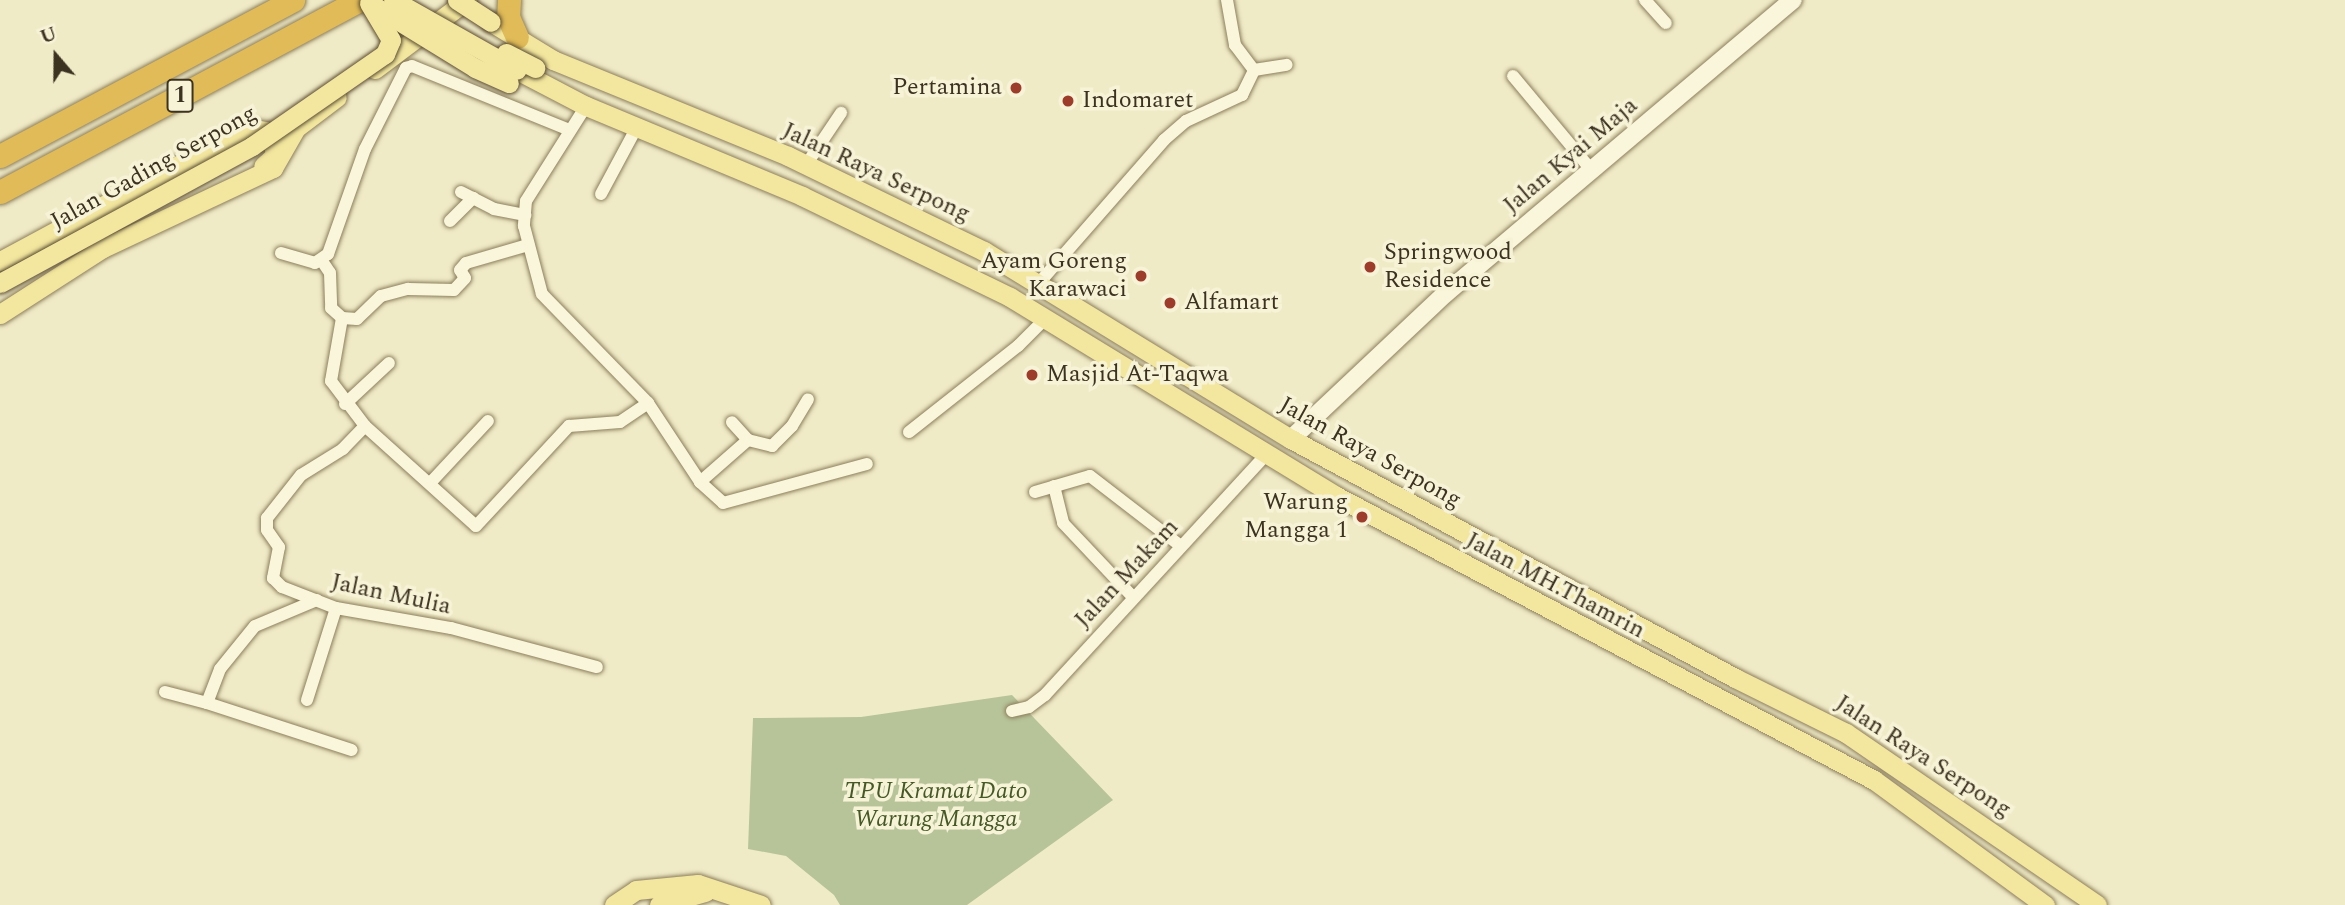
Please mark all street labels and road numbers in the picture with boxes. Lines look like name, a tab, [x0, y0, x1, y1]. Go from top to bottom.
road number: 1	[166, 76, 194, 116]
street label: Jalan Kyai Maja	[1498, 92, 1644, 220]
street label: Jalan Gading Serpong	[46, 99, 262, 237]
street label: Jalan Raya Serpong	[777, 117, 975, 229]
street label: Jalan Raya Serpong	[1274, 391, 1466, 515]
street label: Jalan Makam	[1069, 513, 1185, 635]
street label: Jalan MH.Thamrin	[1460, 527, 1650, 645]
street label: Jalan Mulia	[328, 568, 454, 622]
street label: Jalan Raya Serpong	[1830, 689, 2016, 825]

